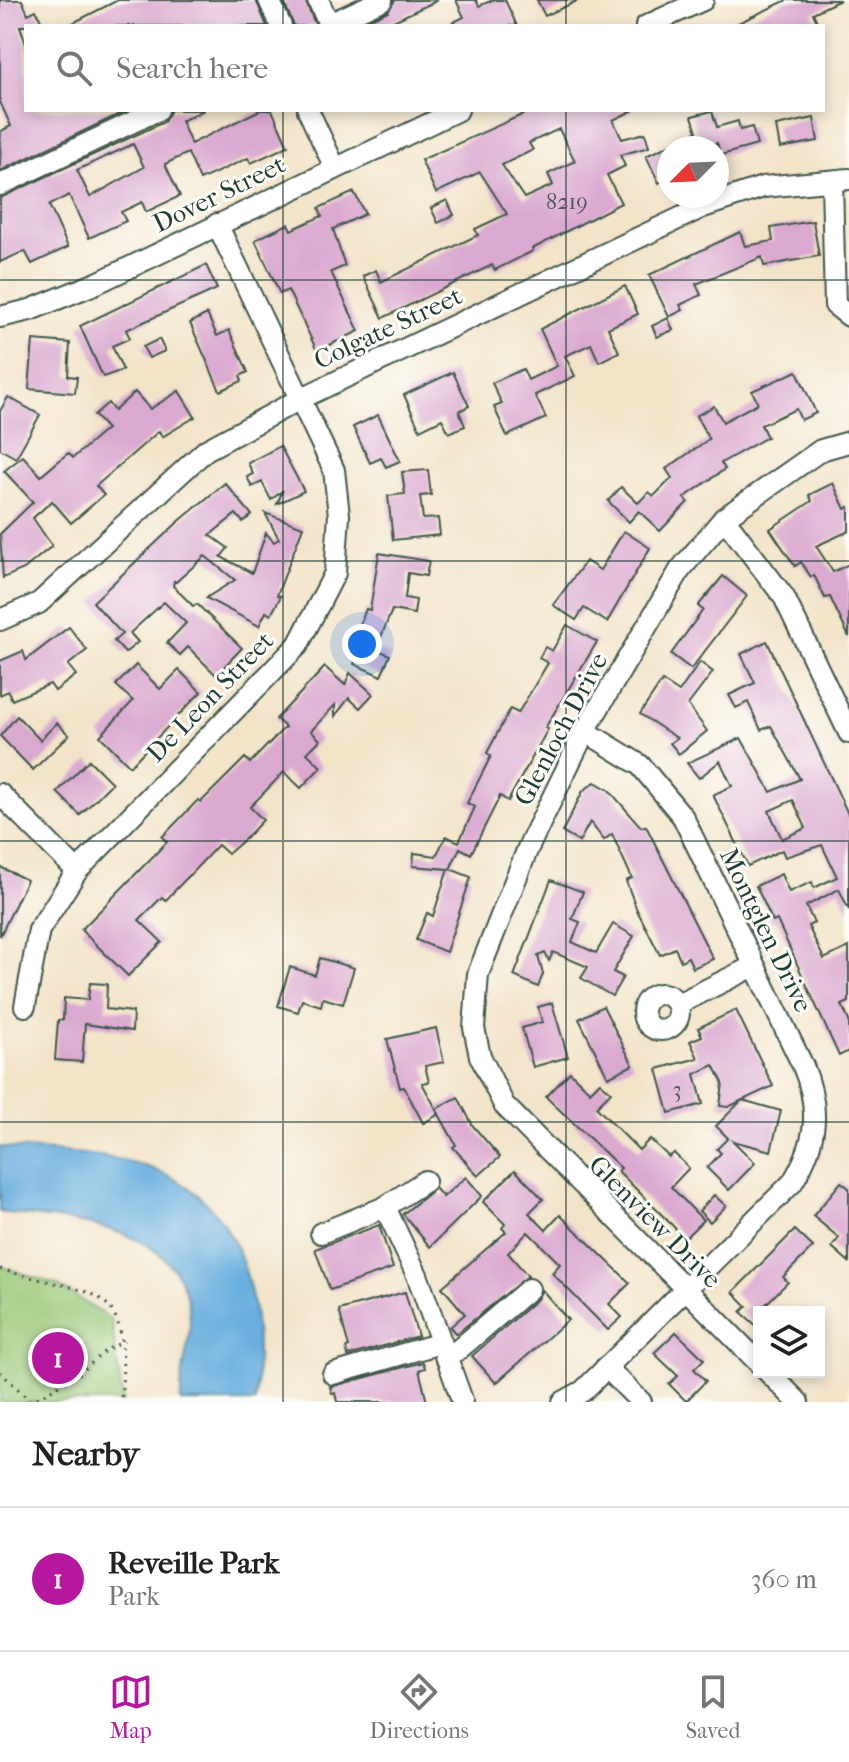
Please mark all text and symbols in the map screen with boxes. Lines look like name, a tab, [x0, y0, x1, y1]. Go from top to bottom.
search box	[24, 24, 825, 112]
icon: search	[52, 46, 96, 90]
text: Search here	[116, 51, 268, 86]
north arrow	[657, 136, 729, 208]
street label: Dover Street	[148, 148, 291, 239]
house number: 8219	[546, 189, 588, 215]
street label: Colgate Street	[309, 280, 468, 376]
your location	[342, 624, 382, 664]
street label: De Leon Street	[140, 625, 280, 769]
street label: Glenloch Drive	[508, 647, 614, 811]
street label: Montglen Drive	[713, 843, 819, 1017]
house number: 3	[672, 1077, 682, 1103]
street label: Glenview Drive	[582, 1149, 728, 1295]
map controls	[753, 1306, 825, 1378]
button: layers	[753, 1306, 825, 1378]
pin: 1	[32, 1328, 84, 1388]
text: Nearby	[32, 1434, 139, 1474]
text: Reveille Park	[108, 1546, 279, 1581]
text: 1	[53, 1564, 63, 1595]
text: 360 m	[751, 1564, 817, 1595]
text: Park	[108, 1581, 160, 1612]
tab: Map	[109, 1670, 153, 1744]
tab: Directions	[370, 1670, 469, 1744]
tab: Saved	[686, 1670, 740, 1744]

